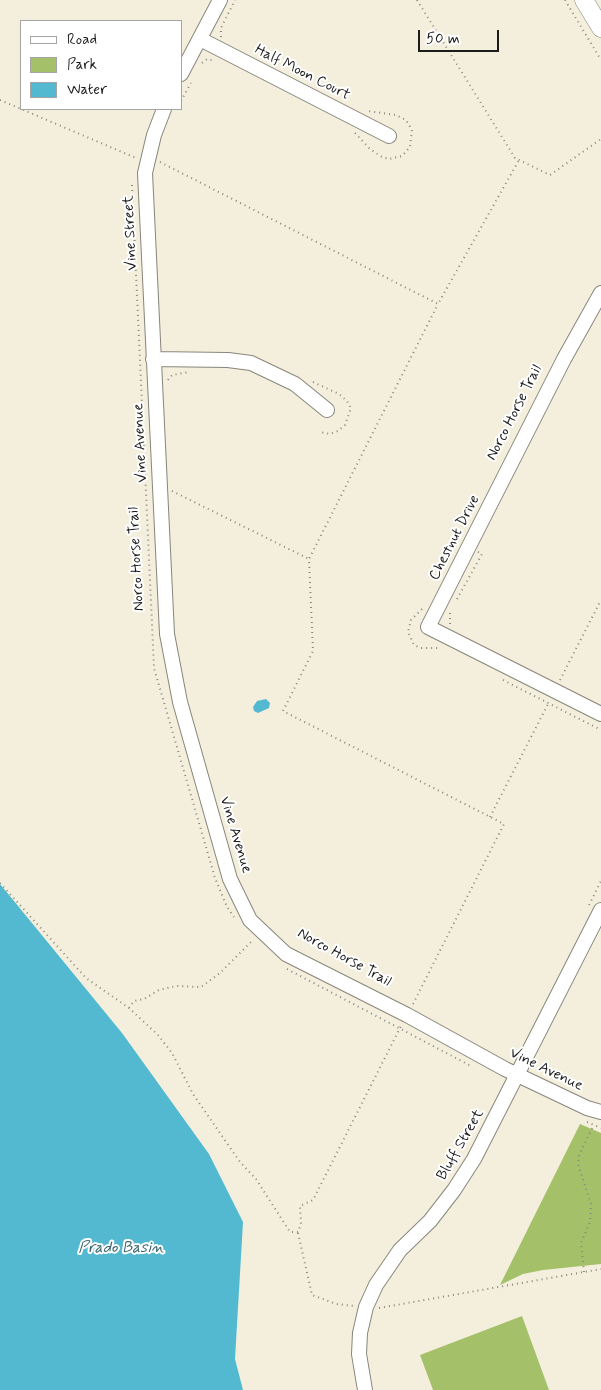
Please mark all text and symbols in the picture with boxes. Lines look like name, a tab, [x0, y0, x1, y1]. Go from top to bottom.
legend	[20, 20, 182, 110]
scale bar	[421, 20, 502, 52]
text: 50 m	[426, 29, 460, 49]
text: Road	[67, 30, 97, 50]
street label: Half Moon Court	[251, 41, 353, 105]
text: Park	[67, 55, 97, 75]
text: Water	[67, 80, 107, 100]
street label: Vine Street	[120, 195, 142, 271]
street label: Norco Horse Trail	[483, 362, 547, 464]
street label: Vine Avenue	[130, 403, 152, 483]
street label: Chestnut Drive	[426, 492, 484, 584]
street label: Norco Horse Trail	[125, 506, 149, 612]
street label: Vine Avenue	[215, 794, 255, 876]
street label: Norco Horse Trail	[294, 925, 394, 991]
street label: Vine Avenue	[506, 1045, 586, 1095]
street label: Bluff Street	[433, 1106, 489, 1184]
water label: Prado Basin	[78, 1239, 164, 1259]

